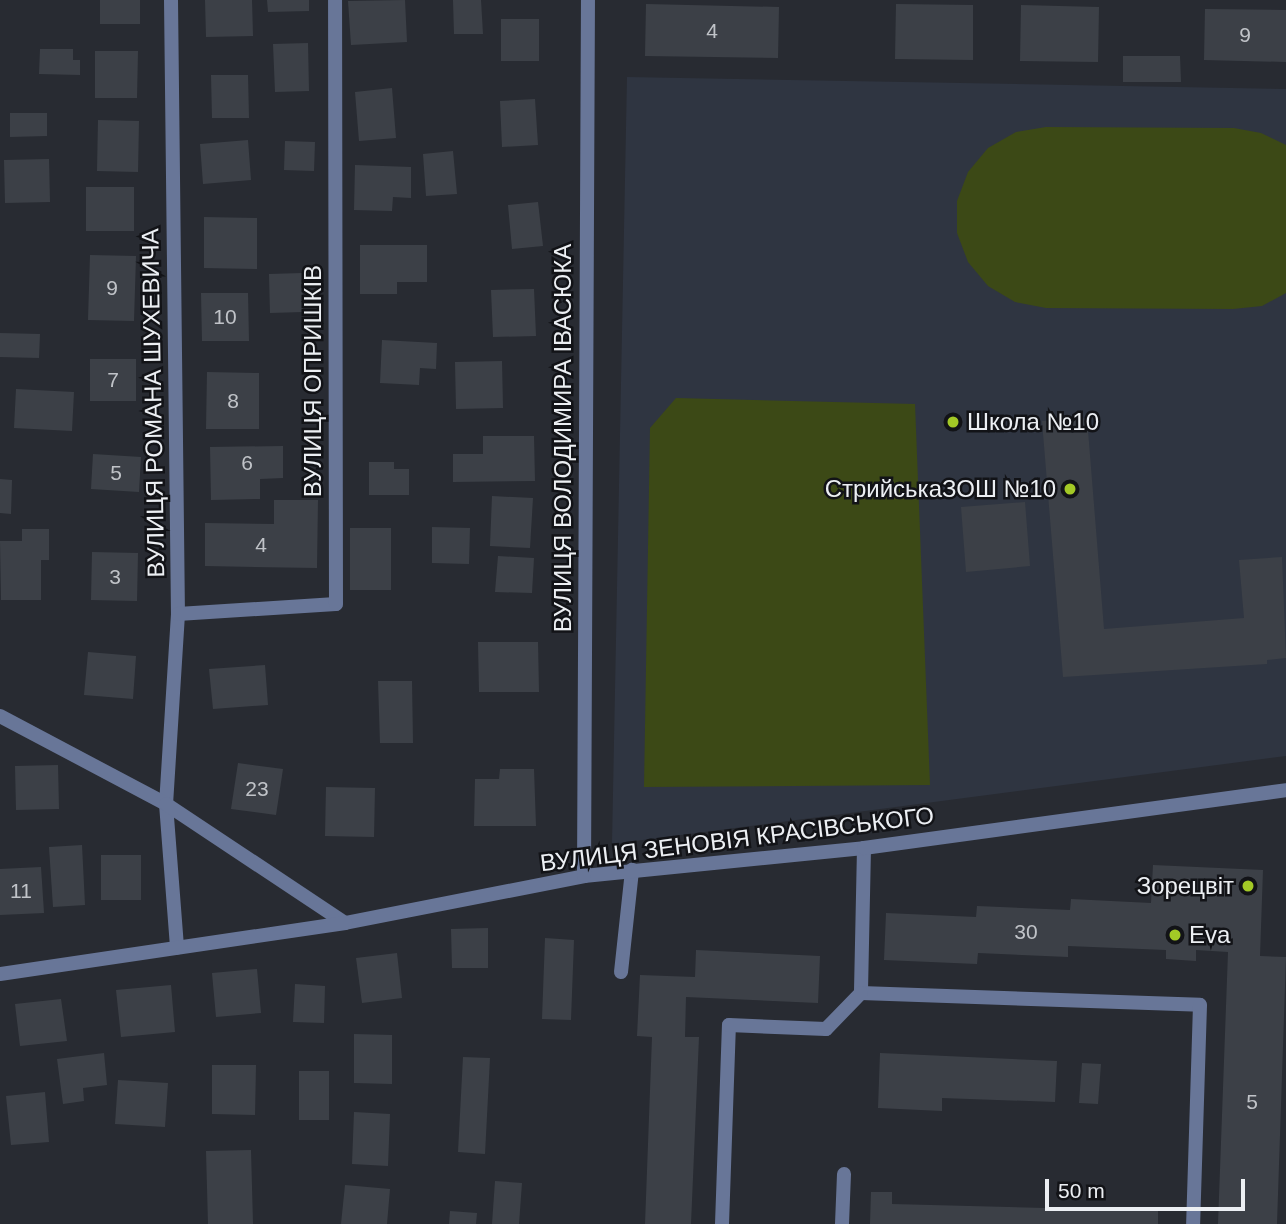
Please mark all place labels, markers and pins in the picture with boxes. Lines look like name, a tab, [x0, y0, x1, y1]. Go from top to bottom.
place label: Школа №10	[967, 408, 1099, 436]
marker: Школа №10	[945, 414, 961, 430]
place label: СтрийськаЗОШ №10	[825, 475, 1056, 503]
marker: СтрийськаЗОШ №10	[1062, 481, 1078, 497]
place label: Зорецвіт	[1137, 872, 1234, 900]
marker: Зорецвіт	[1240, 878, 1256, 894]
place label: Eva	[1189, 921, 1230, 949]
marker: Eva	[1167, 927, 1183, 943]

